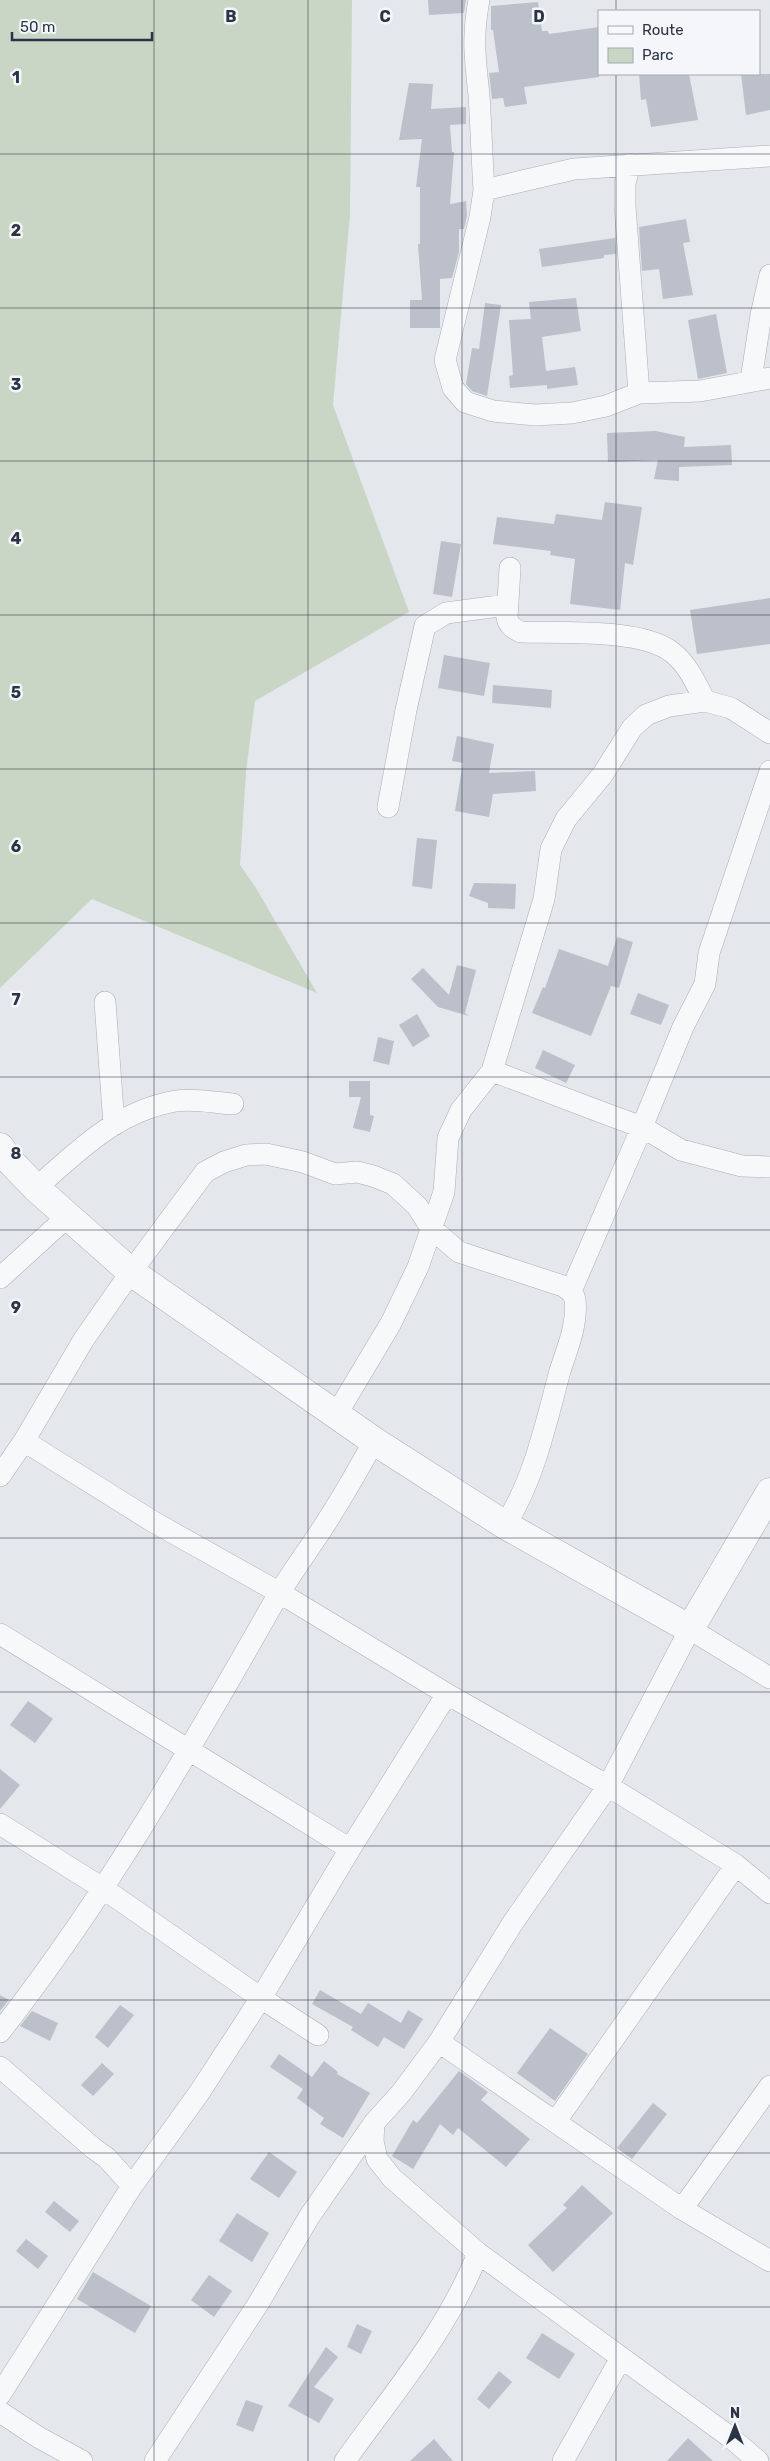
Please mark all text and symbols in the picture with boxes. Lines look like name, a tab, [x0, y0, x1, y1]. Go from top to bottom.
text: B	[225, 7, 237, 26]
text: C	[379, 7, 391, 26]
text: D	[533, 7, 545, 26]
scale bar	[12, 10, 152, 42]
legend	[598, 10, 760, 75]
text: 50 m	[20, 18, 55, 36]
text: Route	[642, 21, 684, 39]
text: Parc	[642, 46, 674, 64]
text: 1	[12, 68, 20, 87]
text: 2	[11, 221, 21, 240]
text: 3	[11, 375, 21, 394]
text: 4	[11, 529, 22, 548]
text: 5	[11, 683, 21, 702]
text: 6	[11, 837, 21, 856]
text: 7	[11, 990, 21, 1009]
text: 8	[11, 1144, 22, 1163]
text: 9	[11, 1298, 21, 1317]
north arrow	[710, 2401, 760, 2451]
text: N	[730, 2405, 740, 2422]

